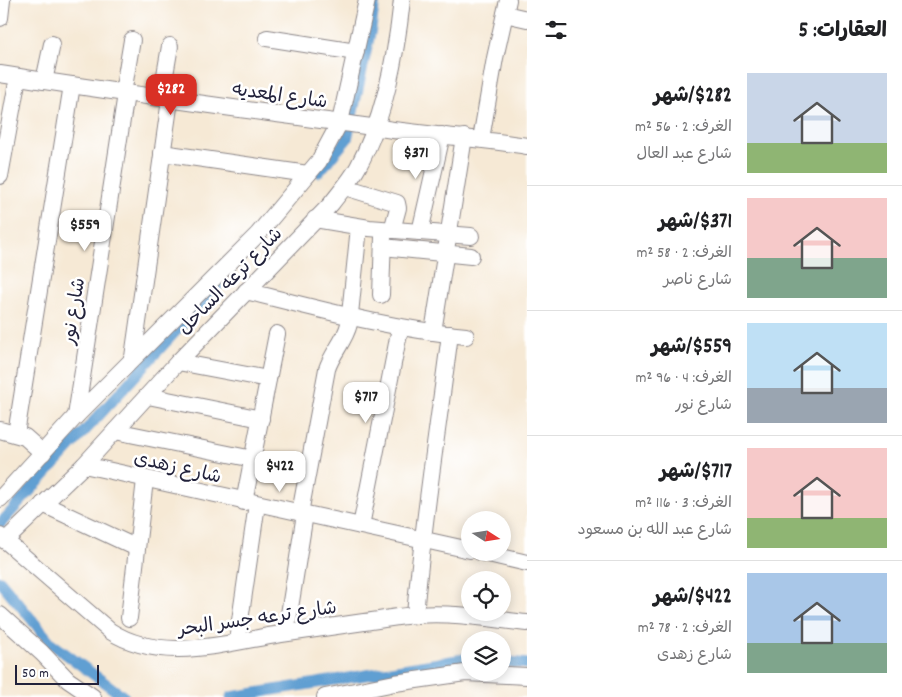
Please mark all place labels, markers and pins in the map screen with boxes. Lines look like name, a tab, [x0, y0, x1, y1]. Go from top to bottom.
pin: $282	[141, 74, 201, 116]
pin: $371	[386, 138, 446, 180]
pin: $559	[55, 210, 115, 252]
pin: $717	[336, 382, 396, 424]
pin: $422	[250, 450, 310, 493]

